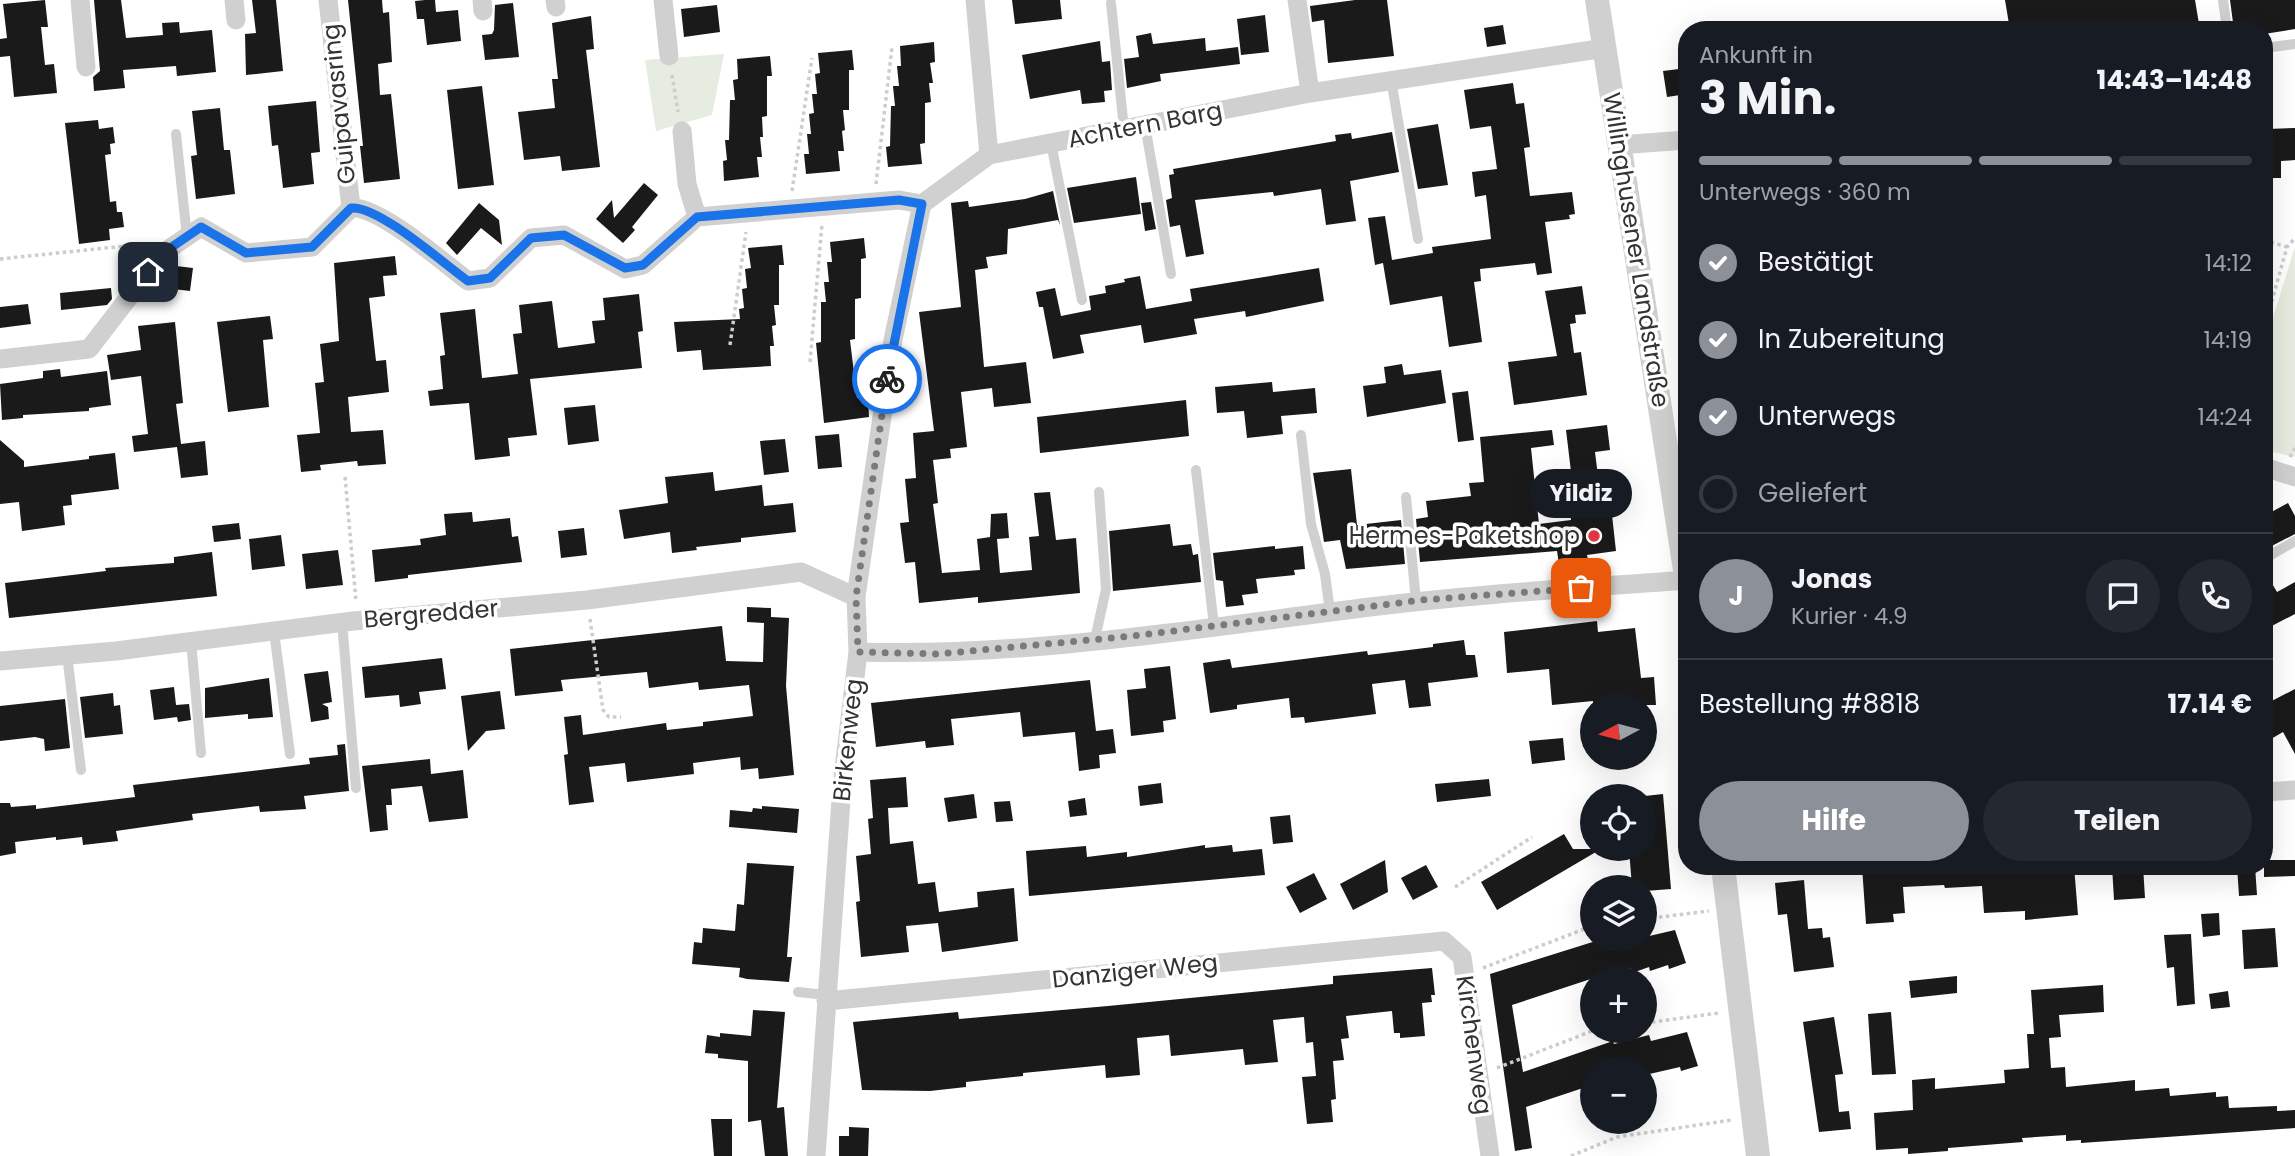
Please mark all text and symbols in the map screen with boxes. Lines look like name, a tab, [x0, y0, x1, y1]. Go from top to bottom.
street label: Guipavasring	[314, 22, 363, 186]
text: Ankunft in	[1699, 39, 1813, 71]
text: 14:43–14:48	[2097, 62, 2252, 98]
text: 3 Min.	[1699, 66, 1836, 130]
street label: Willinghusener Landstraße	[1595, 90, 1678, 410]
street label: Achtern Barg	[1065, 93, 1225, 156]
text: Unterwegs · 360 m	[1699, 176, 1911, 208]
pin	[118, 242, 178, 302]
icon: check	[1699, 244, 1737, 282]
text: Bestätigt	[1758, 244, 1874, 280]
text: 14:12	[2205, 247, 2252, 279]
icon: home	[129, 253, 167, 291]
icon: check	[1699, 321, 1737, 359]
text: In Zubereitung	[1758, 321, 1945, 357]
text: 14:19	[2203, 324, 2252, 356]
courier	[852, 344, 922, 414]
icon: bike	[868, 360, 906, 398]
icon: check	[1699, 398, 1737, 436]
text: Unterwegs	[1758, 398, 1896, 434]
text: 14:24	[2198, 401, 2252, 433]
callout: Yildiz	[1530, 469, 1632, 518]
text: Geliefert	[1758, 475, 1867, 511]
text: Yildiz	[1550, 477, 1612, 509]
place label: Hermes-Paketshop	[1349, 519, 1580, 552]
marker: Hermes-Paketshop	[1586, 528, 1602, 544]
pin	[1551, 558, 1611, 618]
button: chat	[2086, 559, 2160, 633]
button: phone	[2178, 559, 2252, 633]
text: Jonas	[1791, 561, 1872, 597]
icon: bag	[1562, 569, 1600, 607]
text: J	[1728, 578, 1744, 614]
street label: Bergredder	[362, 591, 500, 636]
text: Kurier · 4.9	[1791, 600, 1908, 632]
street label: Birkenweg	[825, 677, 870, 803]
text: Bestellung #8818	[1699, 686, 1920, 722]
text: 17.14 €	[2167, 686, 2252, 722]
north arrow	[1580, 693, 1657, 770]
map controls	[1580, 693, 1657, 1134]
button: Hilfe	[1699, 781, 1969, 861]
button: Teilen	[1983, 781, 2252, 861]
button: locate	[1580, 784, 1657, 861]
button: layers	[1580, 875, 1657, 952]
street label: Danziger Weg	[1050, 945, 1219, 996]
button: +	[1580, 966, 1657, 1043]
street label: Kirchenweg	[1448, 973, 1501, 1117]
button: −	[1580, 1057, 1657, 1134]

